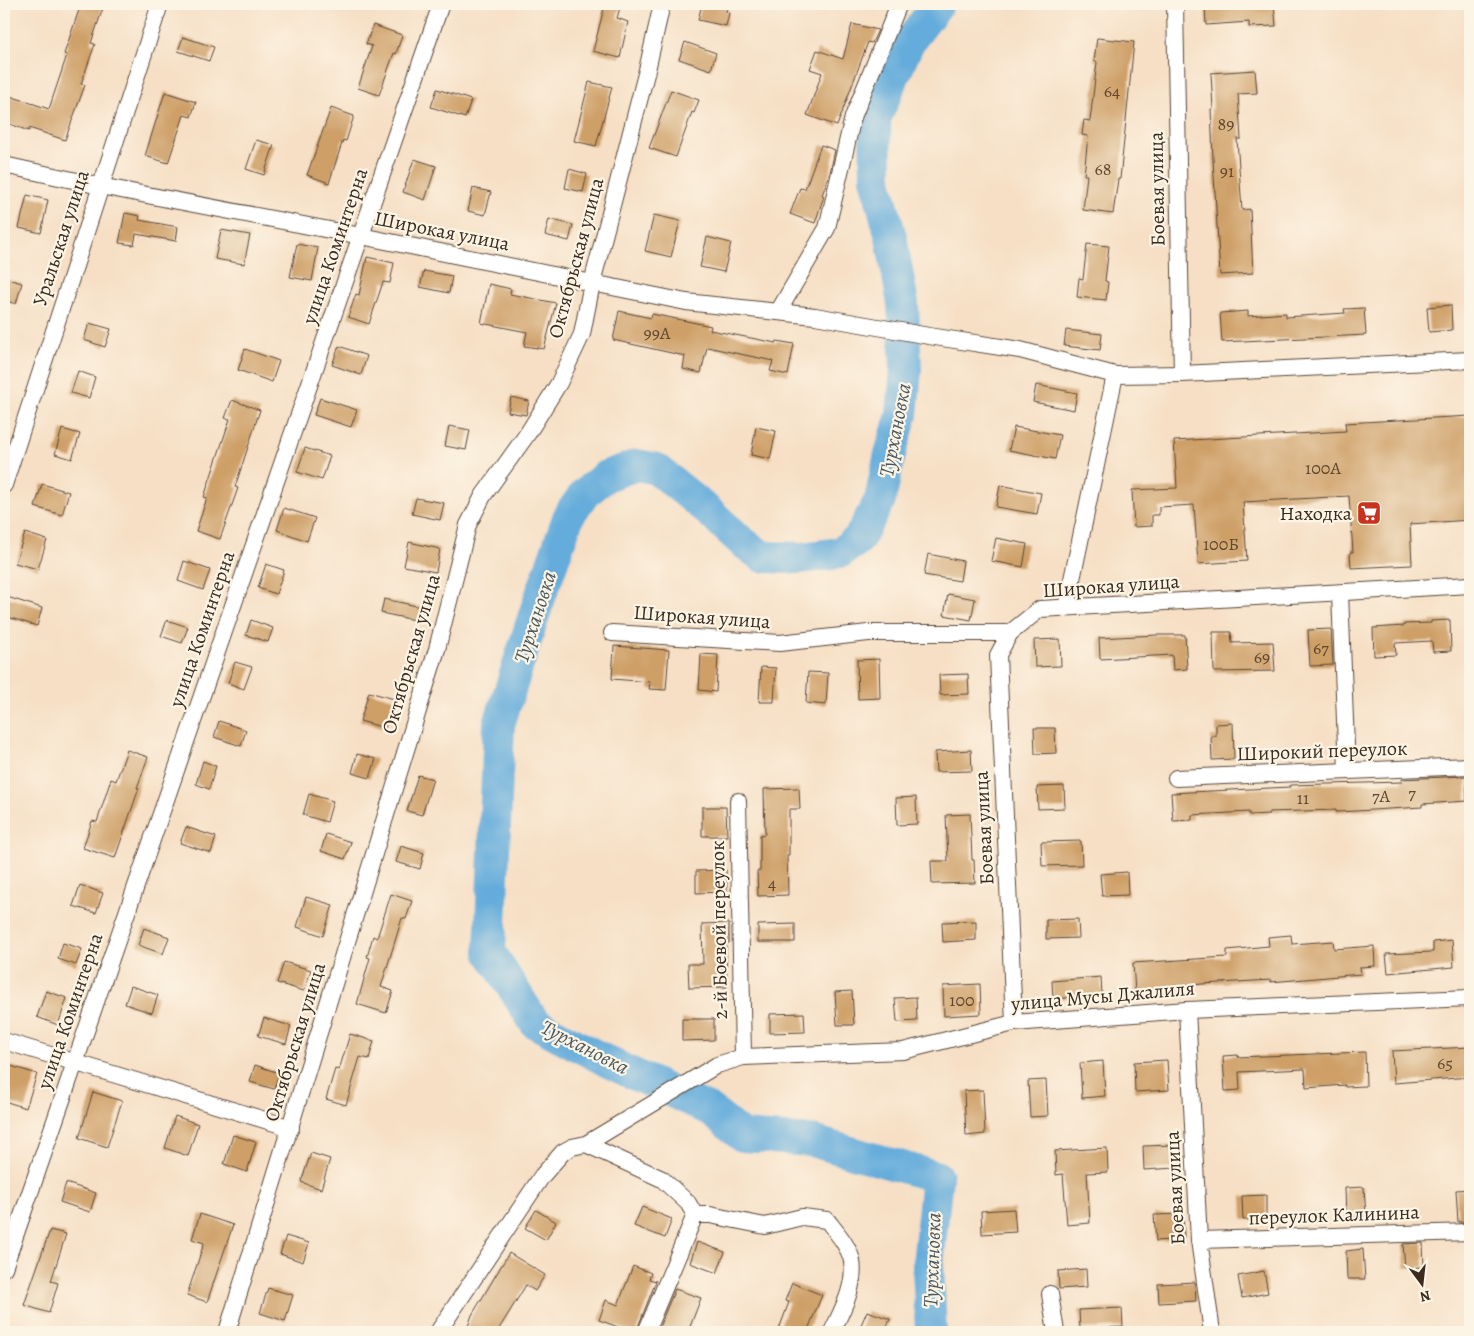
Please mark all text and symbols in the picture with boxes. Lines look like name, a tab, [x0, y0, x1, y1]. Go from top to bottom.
house number: 64	[1104, 79, 1120, 103]
house number: 89	[1218, 112, 1234, 136]
street label: Боевая улица	[1142, 131, 1171, 247]
house number: 68	[1094, 157, 1112, 181]
house number: 91	[1220, 159, 1234, 183]
street label: улица Коминтерна	[295, 164, 375, 329]
street label: Уральская улица	[26, 166, 96, 310]
street label: Октябрьская улица	[542, 174, 611, 341]
street label: Широкая улица	[372, 205, 513, 258]
house number: 99А	[644, 321, 671, 345]
water label: Турхановка	[872, 380, 918, 479]
house number: 100А	[1305, 456, 1341, 480]
place label: Находка	[1280, 500, 1353, 527]
supermarket icon: Находка	[1356, 500, 1382, 526]
house number: 100Б	[1203, 532, 1239, 556]
street label: улица Коминтерна	[162, 547, 242, 712]
water label: Турхановка	[507, 567, 563, 667]
street label: Широкая улица	[1042, 568, 1181, 604]
street label: Октябрьская улица	[375, 570, 447, 737]
street label: Широкая улица	[633, 599, 772, 635]
house number: 67	[1313, 636, 1329, 660]
house number: 69	[1254, 645, 1270, 669]
street label: Широкий переулок	[1236, 735, 1408, 767]
street label: Боевая улица	[967, 769, 1000, 886]
house number: 7	[1408, 781, 1416, 805]
house number: 7А	[1372, 784, 1391, 808]
house number: 11	[1297, 786, 1309, 810]
street label: 2-й Боевой переулок	[704, 840, 734, 1020]
house number: 4	[768, 871, 776, 895]
street label: улица Коминтерна	[30, 929, 110, 1094]
street label: Октябрьская улица	[258, 958, 332, 1125]
street label: улица Мусы Джалиля	[1009, 975, 1196, 1018]
house number: 100	[949, 988, 975, 1012]
water label: Турхановка	[536, 1013, 634, 1081]
house number: 65	[1437, 1051, 1453, 1075]
street label: Боевая улица	[1158, 1129, 1191, 1246]
street label: переулок Калинина	[1248, 1198, 1421, 1231]
water label: Турхановка	[916, 1212, 948, 1308]
north arrow	[1396, 1258, 1446, 1308]
text: N	[1418, 1286, 1433, 1307]

